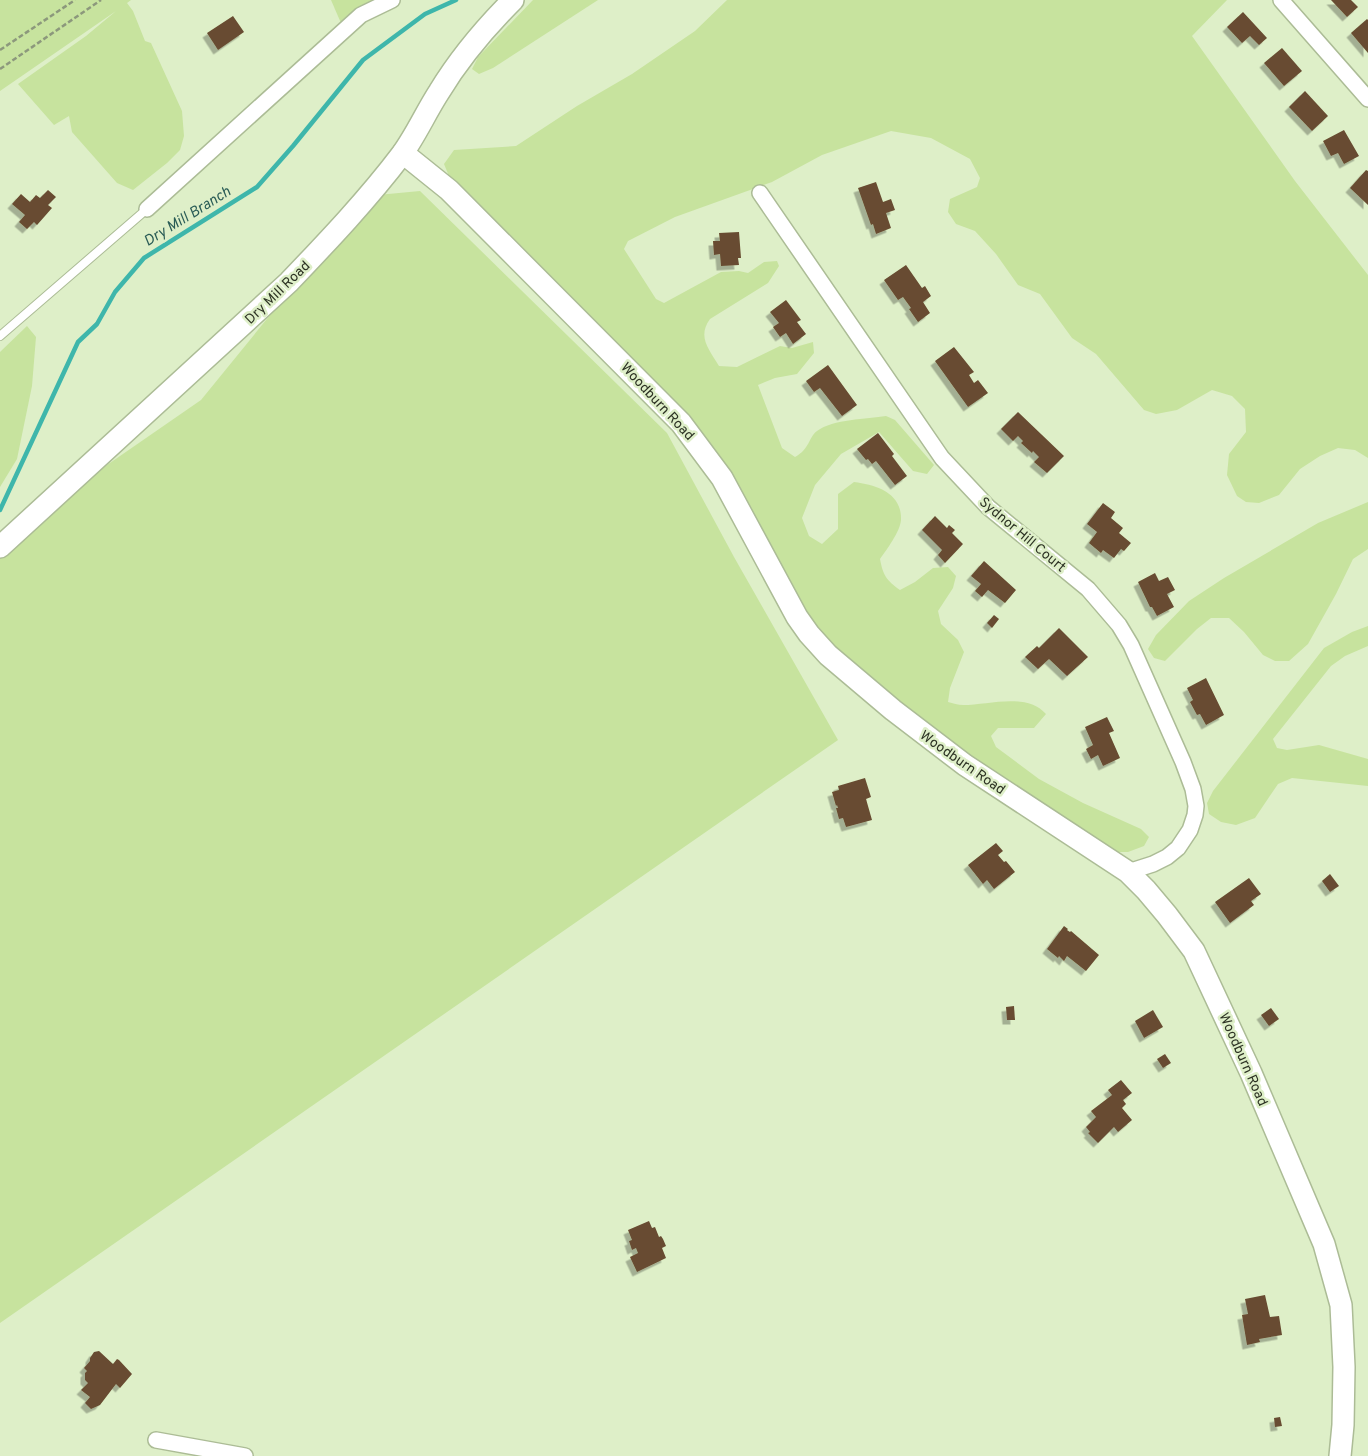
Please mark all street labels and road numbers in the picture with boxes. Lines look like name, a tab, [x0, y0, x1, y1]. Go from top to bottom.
street label: Dry Mill Road	[242, 258, 314, 328]
street label: Woodburn Road	[617, 360, 697, 444]
street label: Sydnor Hill Court	[975, 494, 1069, 576]
street label: Woodburn Road	[916, 728, 1008, 799]
street label: Woodburn Road	[1214, 1010, 1271, 1109]

